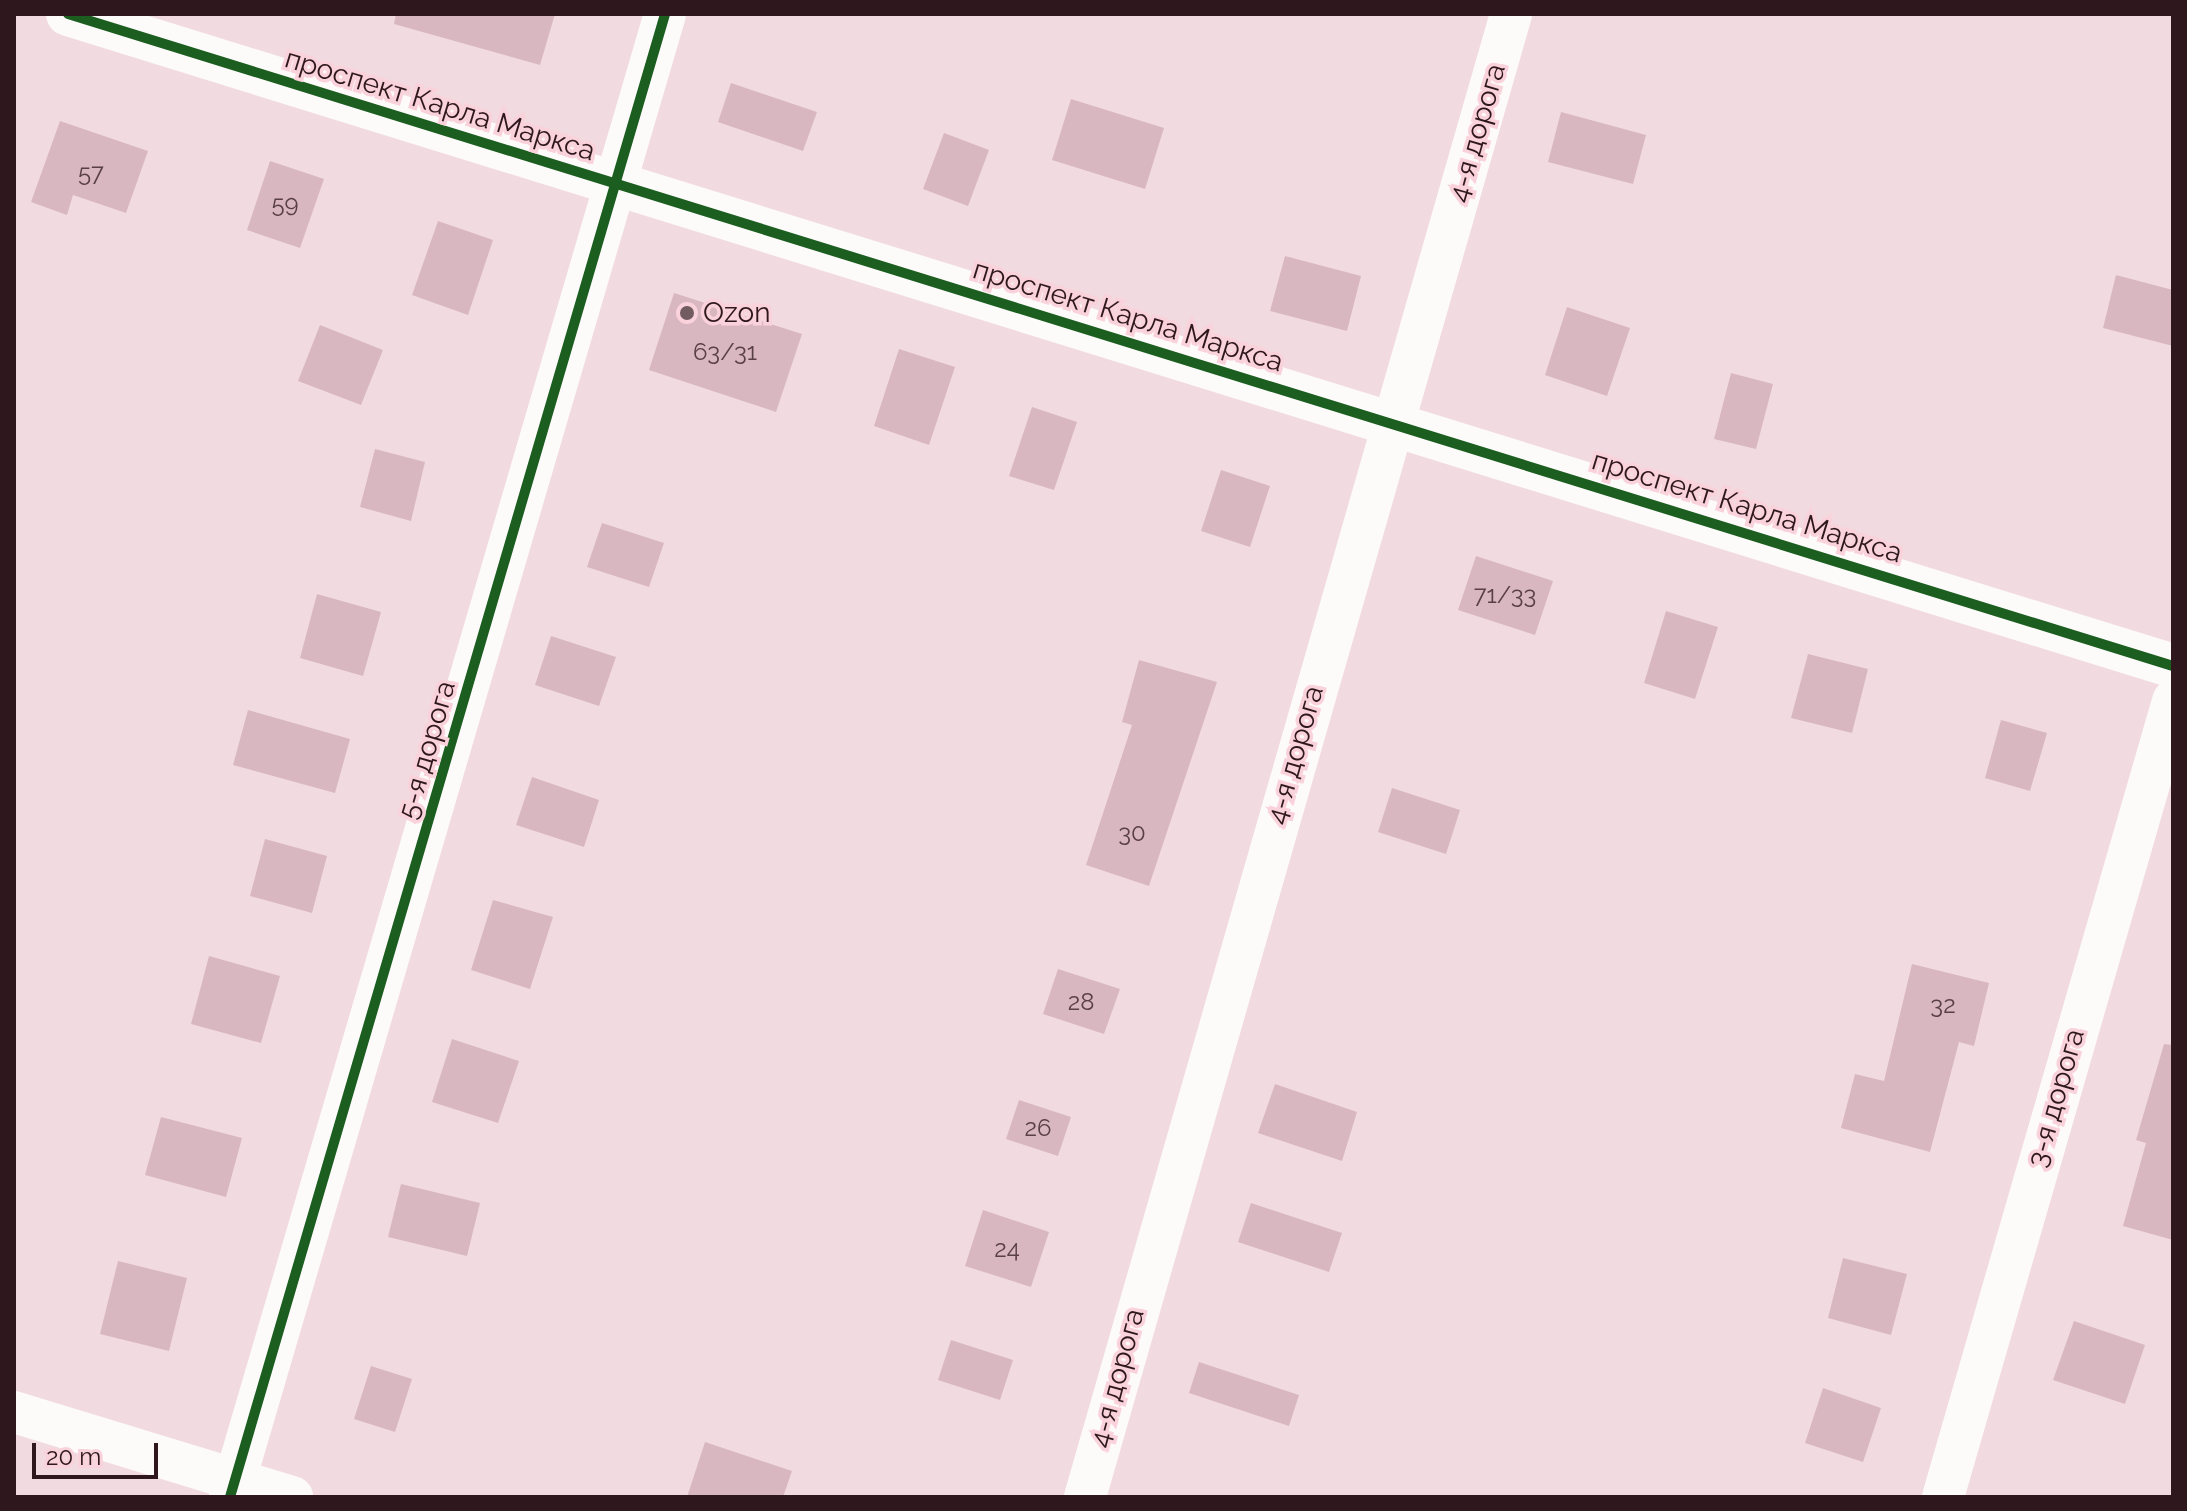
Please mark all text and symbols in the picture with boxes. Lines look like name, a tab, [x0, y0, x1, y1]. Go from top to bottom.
street label: проспект Карла Маркса	[281, 42, 599, 168]
street label: 4-я дорога	[1441, 60, 1513, 206]
house number: 57	[78, 159, 104, 187]
house number: 59	[271, 190, 299, 218]
street label: проспект Карла Маркса	[969, 253, 1287, 379]
place label: Ozon	[703, 296, 770, 330]
marker: Ozon	[678, 304, 696, 322]
house number: 63/31	[693, 338, 757, 366]
street label: проспект Карла Маркса	[1588, 444, 1906, 570]
house number: 71/33	[1474, 581, 1536, 609]
street label: 5-я дорога	[391, 677, 463, 823]
street label: 4-я дорога	[1259, 682, 1331, 828]
house number: 30	[1118, 819, 1146, 847]
house number: 28	[1068, 988, 1094, 1016]
house number: 32	[1930, 991, 1956, 1019]
street label: 3-я дорога	[2020, 1025, 2092, 1171]
house number: 26	[1025, 1114, 1051, 1142]
house number: 24	[994, 1235, 1020, 1263]
street label: 4-я дорога	[1082, 1305, 1152, 1451]
scale bar	[36, 1427, 162, 1477]
text: 20 m	[46, 1442, 101, 1471]

